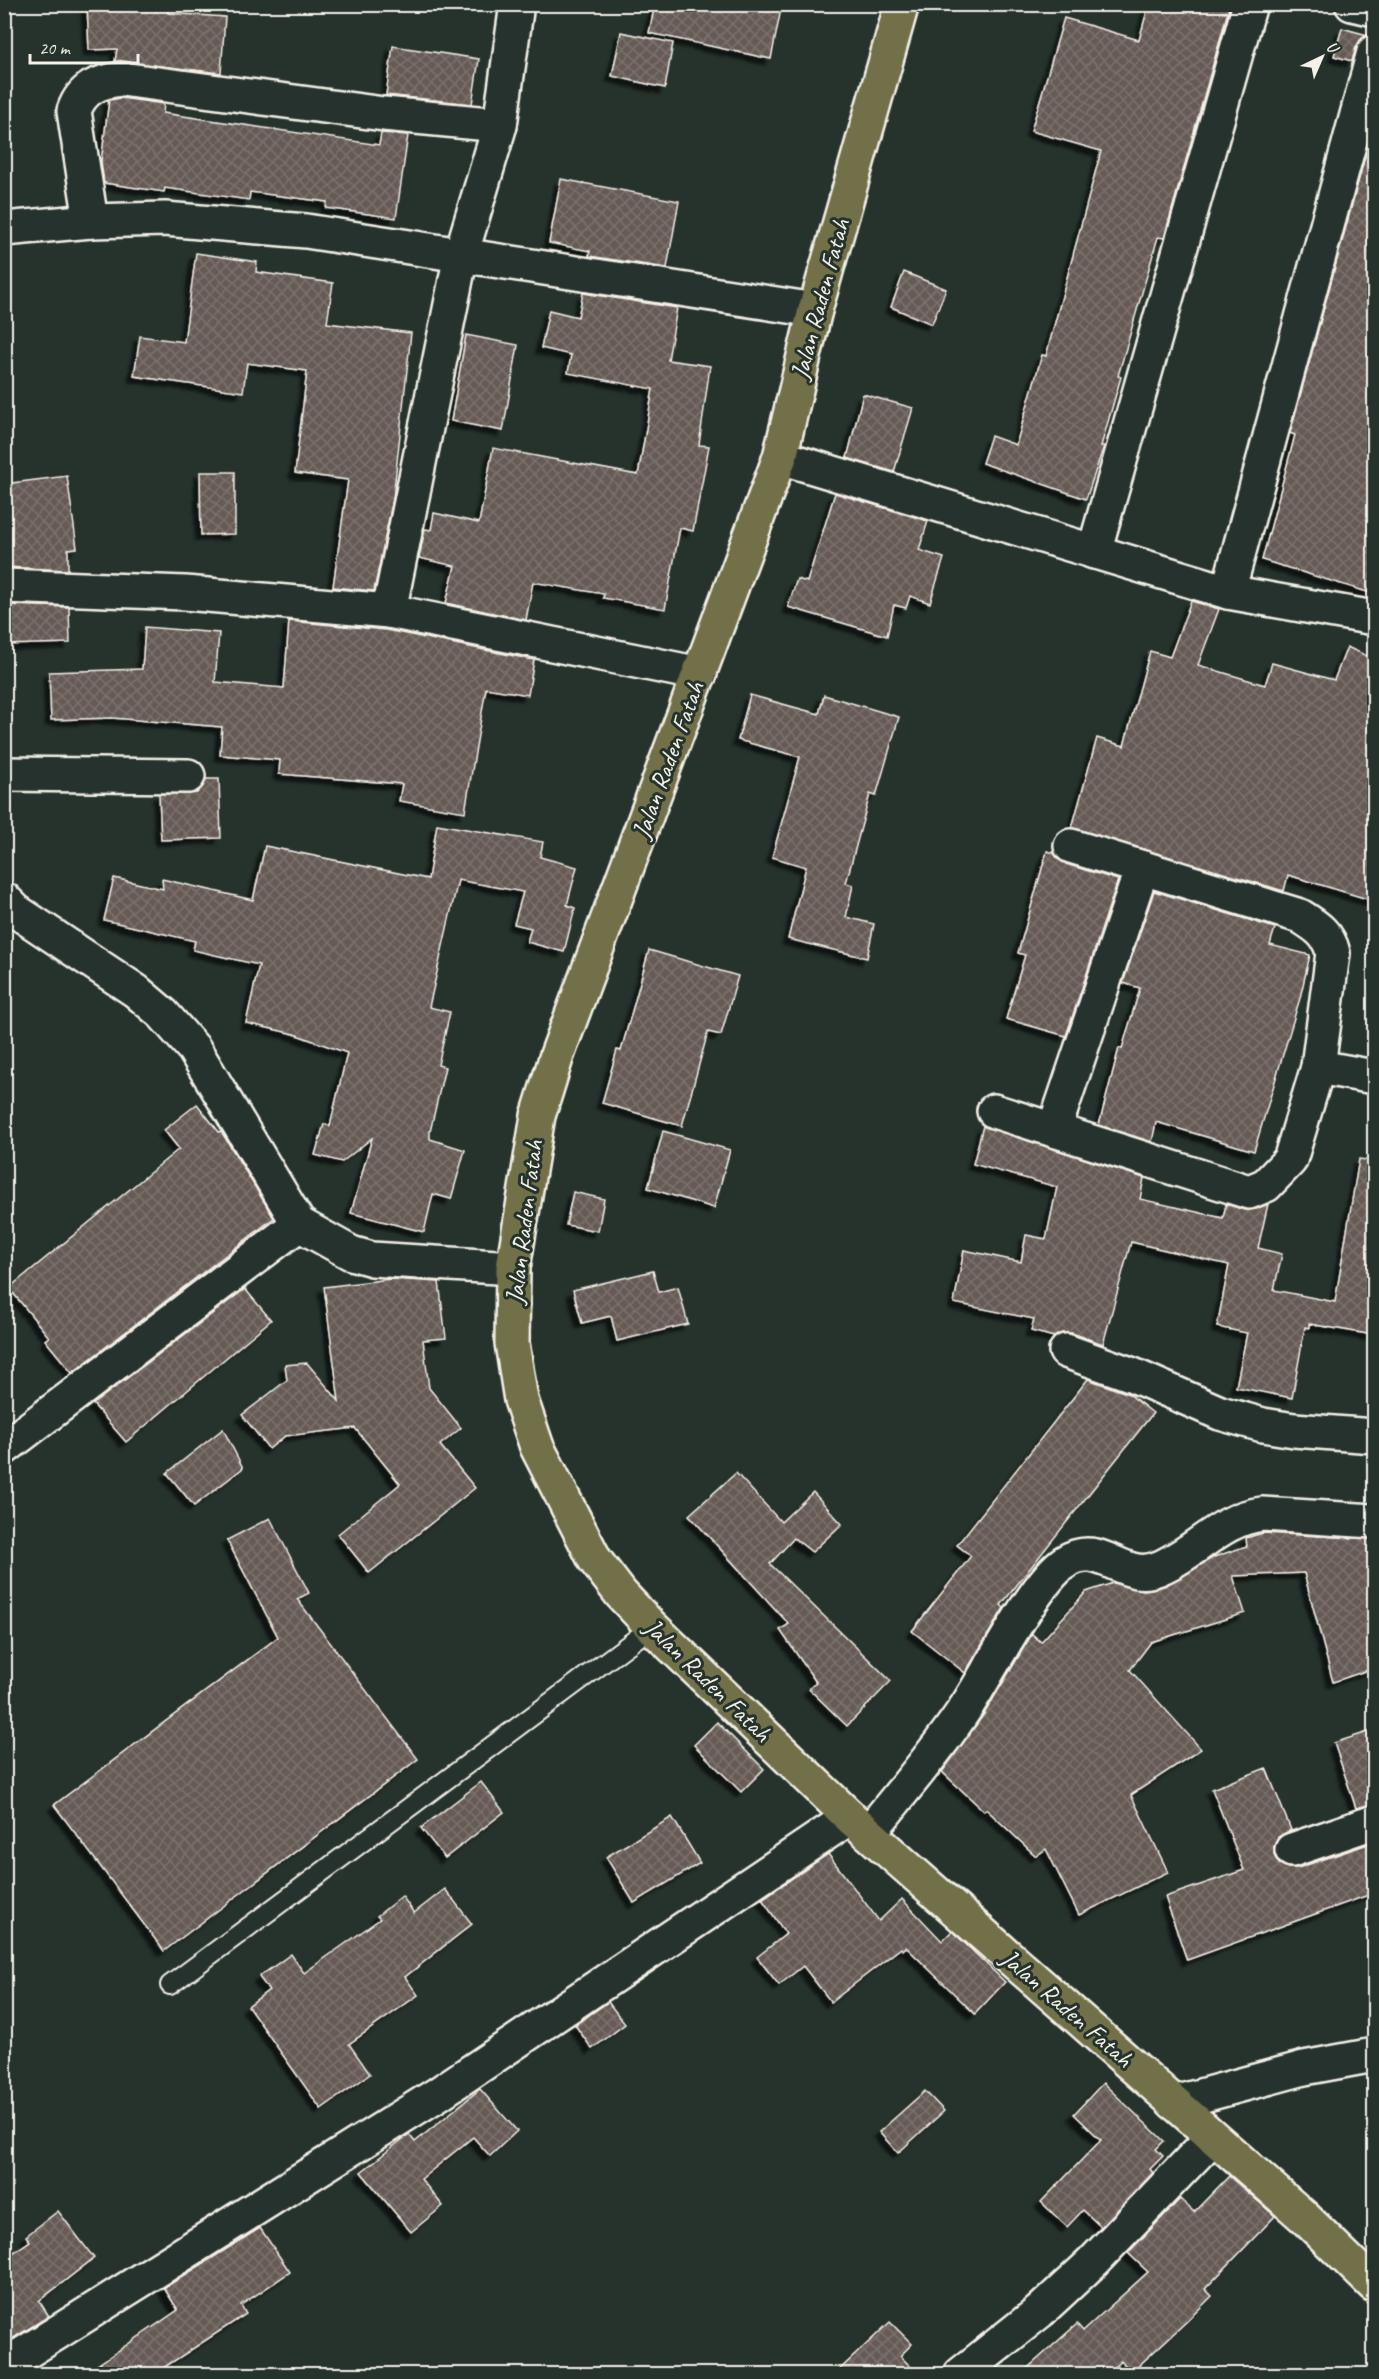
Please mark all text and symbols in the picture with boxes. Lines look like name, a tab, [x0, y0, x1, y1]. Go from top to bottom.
scale bar	[30, 27, 138, 65]
north arrow	[1292, 27, 1352, 87]
text: 20 m	[39, 37, 72, 59]
text: U	[1322, 37, 1344, 59]
street label: Jalan Raden Fatah	[782, 214, 858, 385]
street label: Jalan Raden Fatah	[624, 676, 712, 845]
street label: Jalan Raden Fatah	[497, 1137, 551, 1308]
street label: Jalan Raden Fatah	[636, 1610, 780, 1750]
street label: Jalan Raden Fatah	[993, 1940, 1141, 2075]

